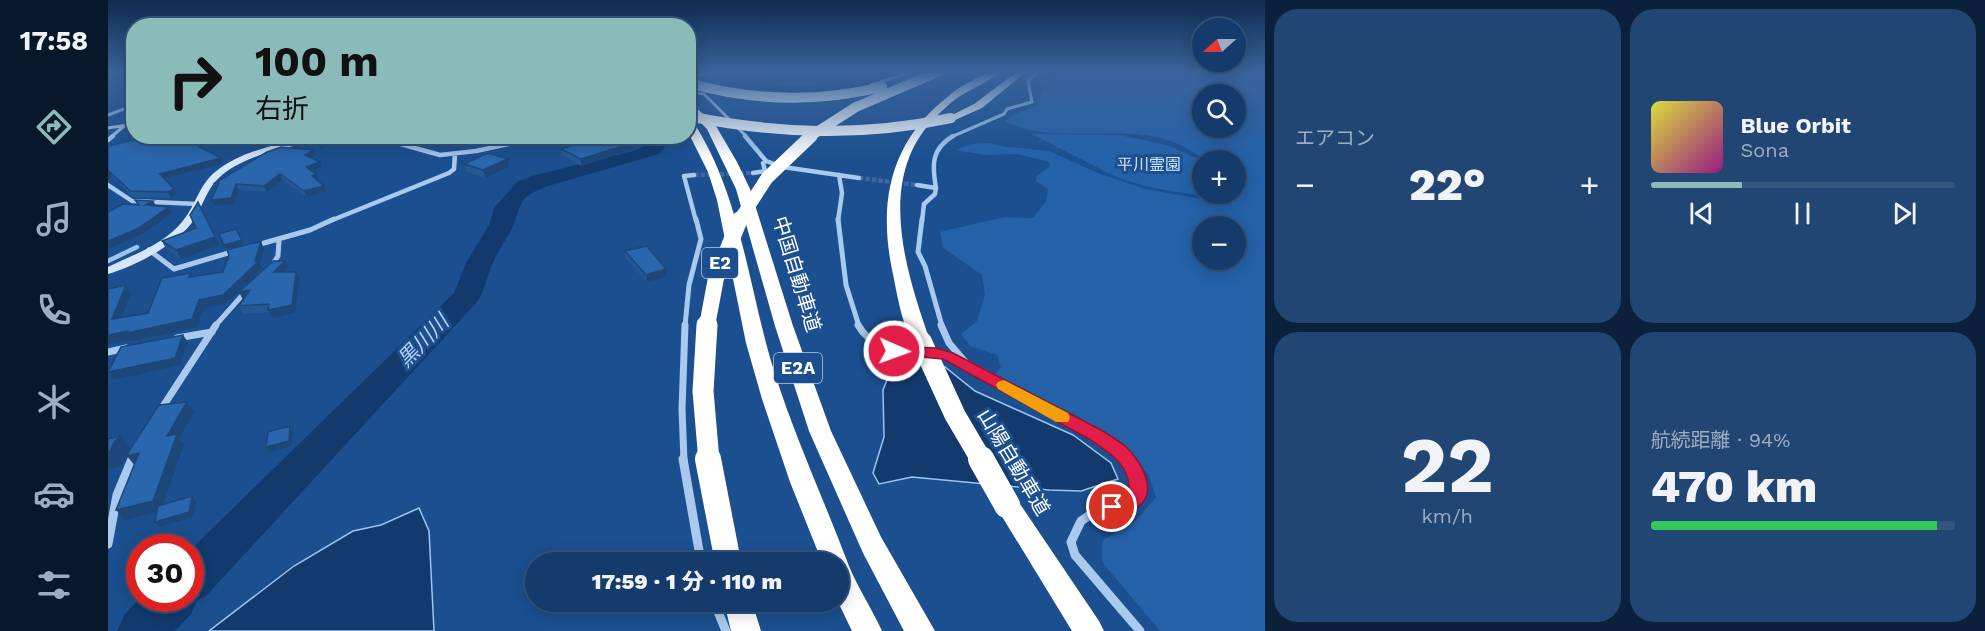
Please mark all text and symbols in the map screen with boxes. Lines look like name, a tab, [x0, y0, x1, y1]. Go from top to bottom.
north arrow	[1192, 18, 1246, 72]
map controls	[1192, 18, 1246, 270]
text: 17:58	[20, 25, 88, 57]
text: 100 m	[255, 37, 379, 86]
icon: right	[156, 42, 234, 120]
button: search	[1192, 84, 1246, 138]
text: 右折	[255, 93, 309, 125]
icon: directions	[33, 106, 75, 148]
text: Blue Orbit	[1741, 113, 1851, 138]
text: エアコン	[1295, 126, 1375, 150]
text: Sona	[1741, 138, 1789, 162]
button: +	[1192, 150, 1246, 204]
park label: 平川霊園	[1117, 155, 1181, 174]
text: 22°	[1409, 158, 1486, 211]
text: −	[1295, 165, 1315, 204]
text: +	[1580, 165, 1599, 204]
icon: previous	[1685, 197, 1718, 230]
icon: pause	[1786, 197, 1819, 230]
icon: next	[1888, 197, 1921, 230]
icon: music	[33, 198, 75, 240]
street label: 中国自動車道	[768, 213, 826, 335]
button: −	[1192, 216, 1246, 270]
road number: E2	[702, 248, 738, 278]
icon: phone	[33, 289, 75, 331]
water label: 黒川川	[392, 308, 455, 372]
position arrow	[862, 319, 926, 383]
road number: E2A	[774, 353, 822, 383]
icon: climate	[33, 381, 75, 423]
street label: 山陽自動車道	[973, 404, 1055, 520]
text: 22	[1401, 419, 1494, 511]
text: 航続距離 · 94%	[1651, 428, 1790, 452]
text: 470 km	[1651, 460, 1817, 513]
icon: car	[33, 473, 75, 515]
pin	[1086, 481, 1137, 532]
icon: arrive	[1095, 490, 1128, 523]
text: km/h	[1421, 504, 1473, 528]
speed limit sign: 30	[126, 534, 204, 612]
icon: filters	[33, 564, 75, 606]
text: 17:59 · 1 分 · 110 m	[592, 569, 782, 594]

